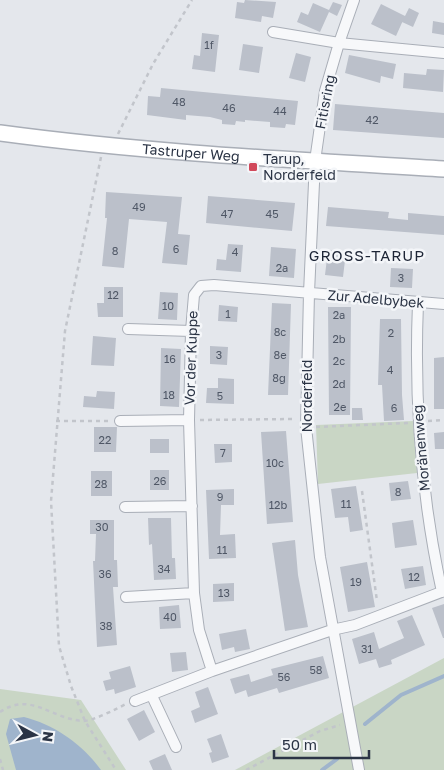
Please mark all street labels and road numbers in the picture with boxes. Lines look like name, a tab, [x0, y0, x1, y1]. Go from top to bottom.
street label: Fitisring	[311, 73, 338, 131]
street label: Tastruper Weg	[142, 140, 240, 164]
street label: Zur Adelbybek	[327, 286, 425, 311]
street label: Vor der Kuppe	[180, 310, 201, 406]
street label: Norderfeld	[298, 360, 315, 432]
street label: Moränenweg	[408, 404, 433, 492]

